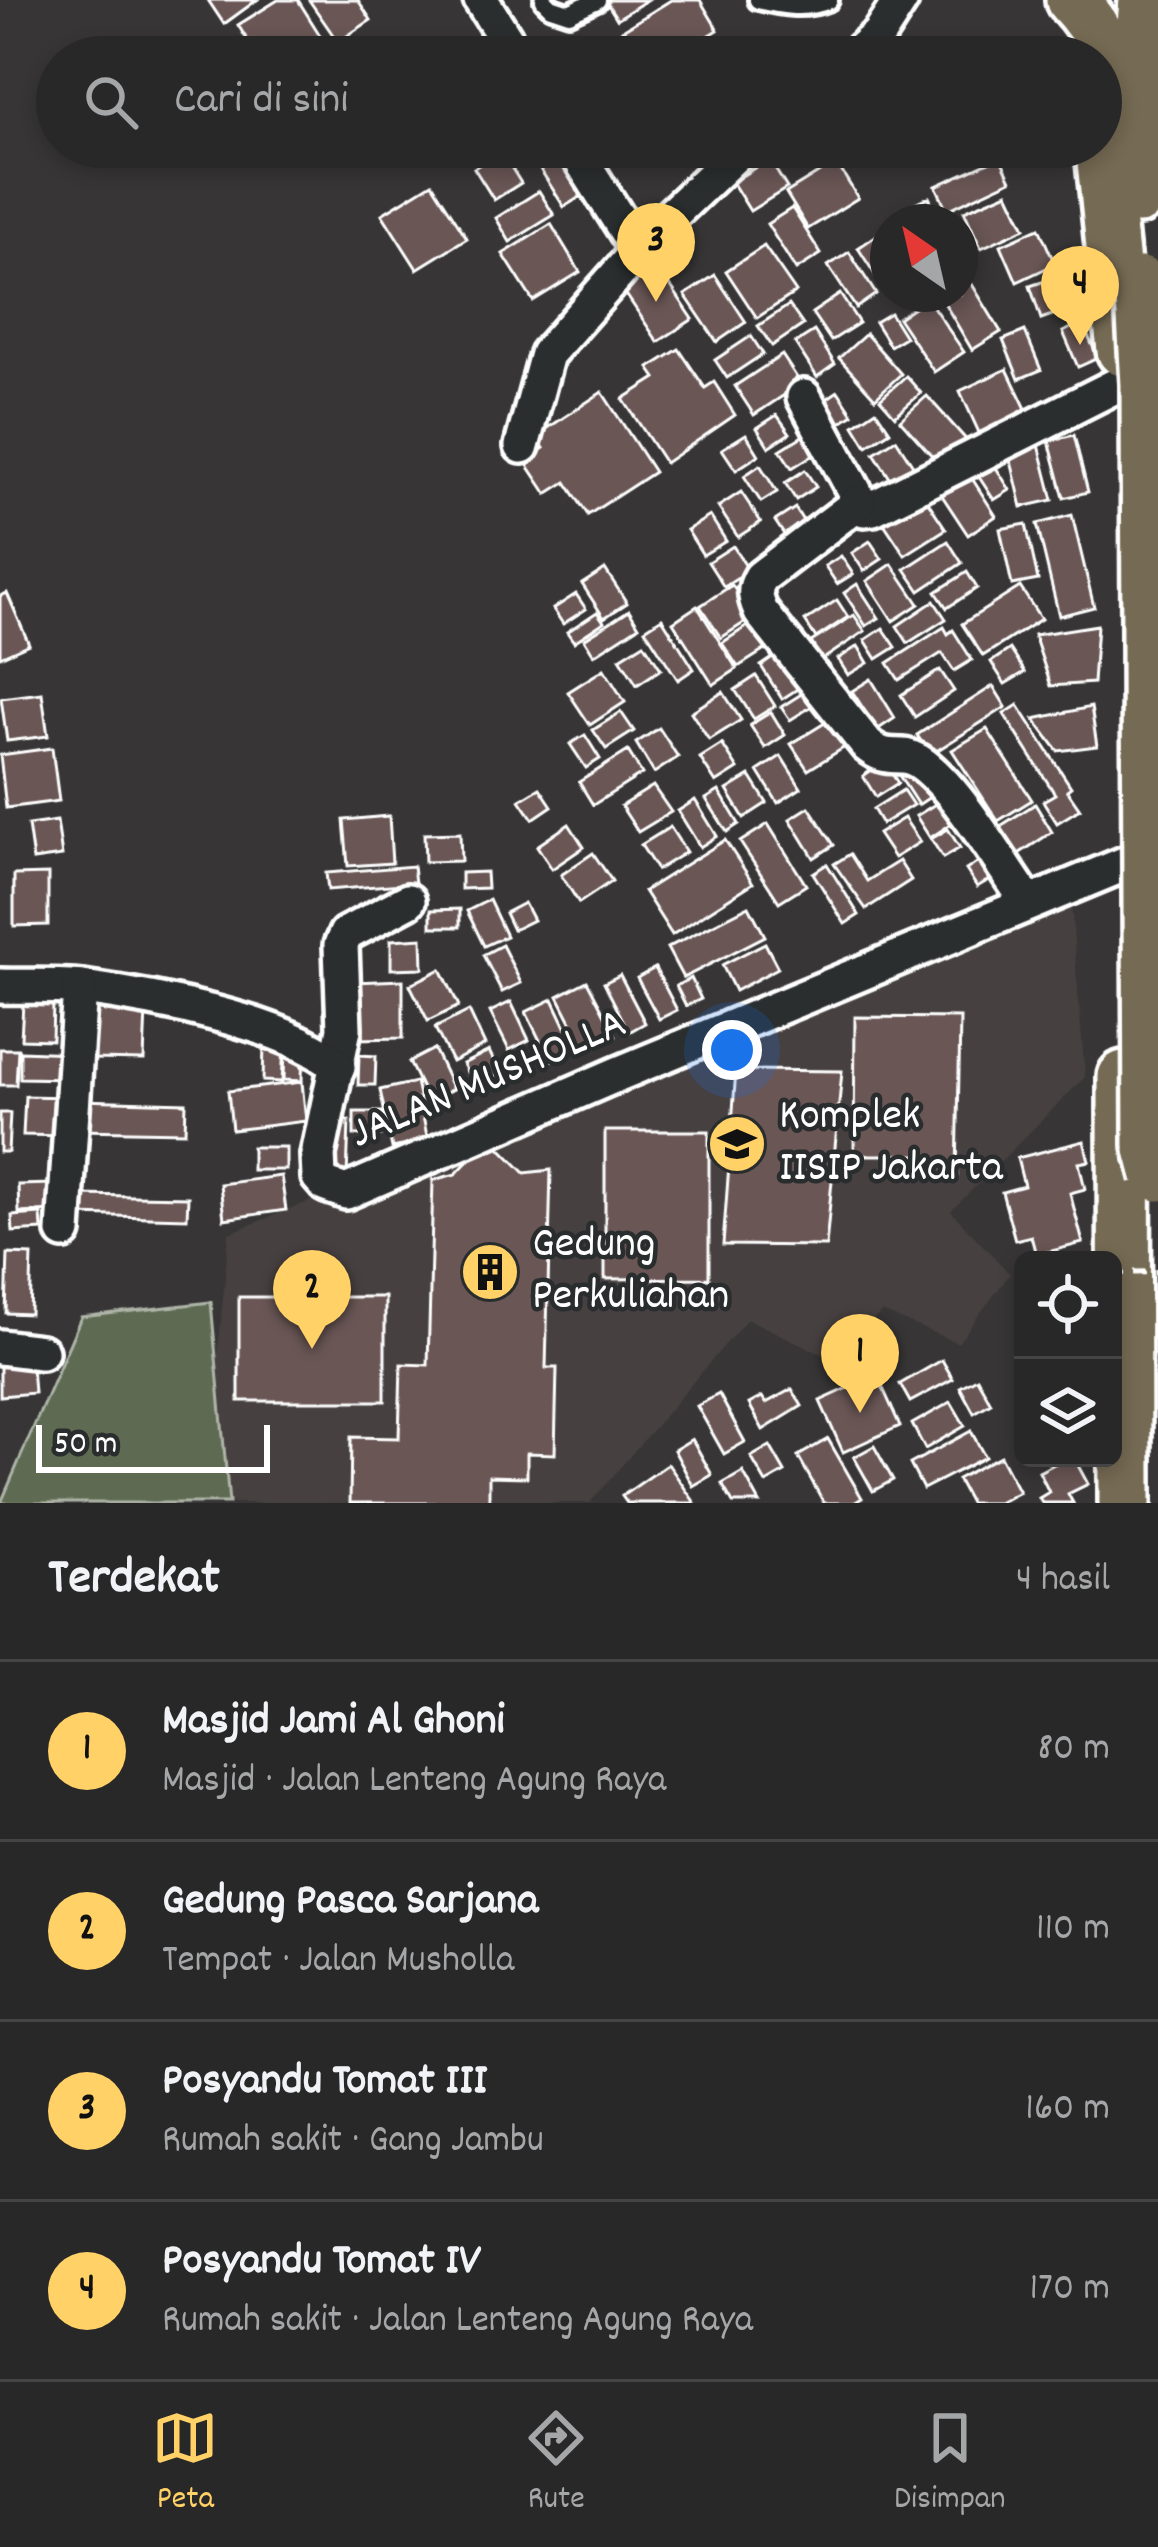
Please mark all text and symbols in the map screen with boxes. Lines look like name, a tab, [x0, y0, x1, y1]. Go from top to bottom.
search box	[36, 36, 1122, 168]
icon: search	[78, 69, 144, 135]
text: Cari di sini	[174, 70, 348, 134]
pin: 3	[617, 203, 695, 302]
north arrow	[870, 204, 978, 312]
pin: 4	[1041, 246, 1119, 345]
street label: JALAN MUSHOLLA	[341, 994, 637, 1168]
your location	[702, 1020, 762, 1080]
place label: Komplek IISIP Jakarta	[779, 1086, 1004, 1202]
school or university icon: Komplek IISIP Jakarta	[706, 1113, 768, 1175]
place label: Gedung Perkuliahan	[532, 1214, 729, 1330]
building icon: Gedung Perkuliahan	[459, 1241, 521, 1303]
pin: 2	[273, 1250, 351, 1349]
map controls	[1014, 1251, 1122, 1467]
button: locate	[1014, 1251, 1122, 1359]
pin: 1	[821, 1314, 899, 1413]
button: layers	[1014, 1359, 1122, 1467]
scale bar	[36, 1419, 270, 1472]
text: 50 m	[54, 1422, 118, 1469]
text: Terdekat	[48, 1545, 220, 1617]
text: 4 hasil	[1016, 1554, 1110, 1609]
text: Masjid Jami Al Ghoni	[162, 1691, 505, 1755]
text: 1	[83, 1723, 91, 1778]
text: 80 m	[1037, 1723, 1110, 1778]
text: Masjid · Jalan Lenteng Agung Raya	[162, 1755, 666, 1810]
text: Gedung Pasca Sarjana	[162, 1871, 538, 1935]
text: 2	[78, 1903, 96, 1958]
text: 110 m	[1036, 1903, 1110, 1958]
text: Tempat · Jalan Musholla	[162, 1935, 514, 1990]
text: Posyandu Tomat III	[162, 2051, 487, 2115]
text: 3	[78, 2083, 96, 2138]
text: 160 m	[1025, 2083, 1110, 2138]
text: Rumah sakit · Gang Jambu	[162, 2115, 544, 2170]
text: Posyandu Tomat IV	[162, 2231, 481, 2295]
text: 4	[79, 2263, 95, 2318]
text: 170 m	[1030, 2263, 1110, 2318]
text: Rumah sakit · Jalan Lenteng Agung Raya	[162, 2295, 753, 2350]
tab: Peta	[152, 2405, 218, 2524]
tab: Rute	[523, 2405, 589, 2524]
tab: Disimpan	[894, 2405, 1006, 2524]

